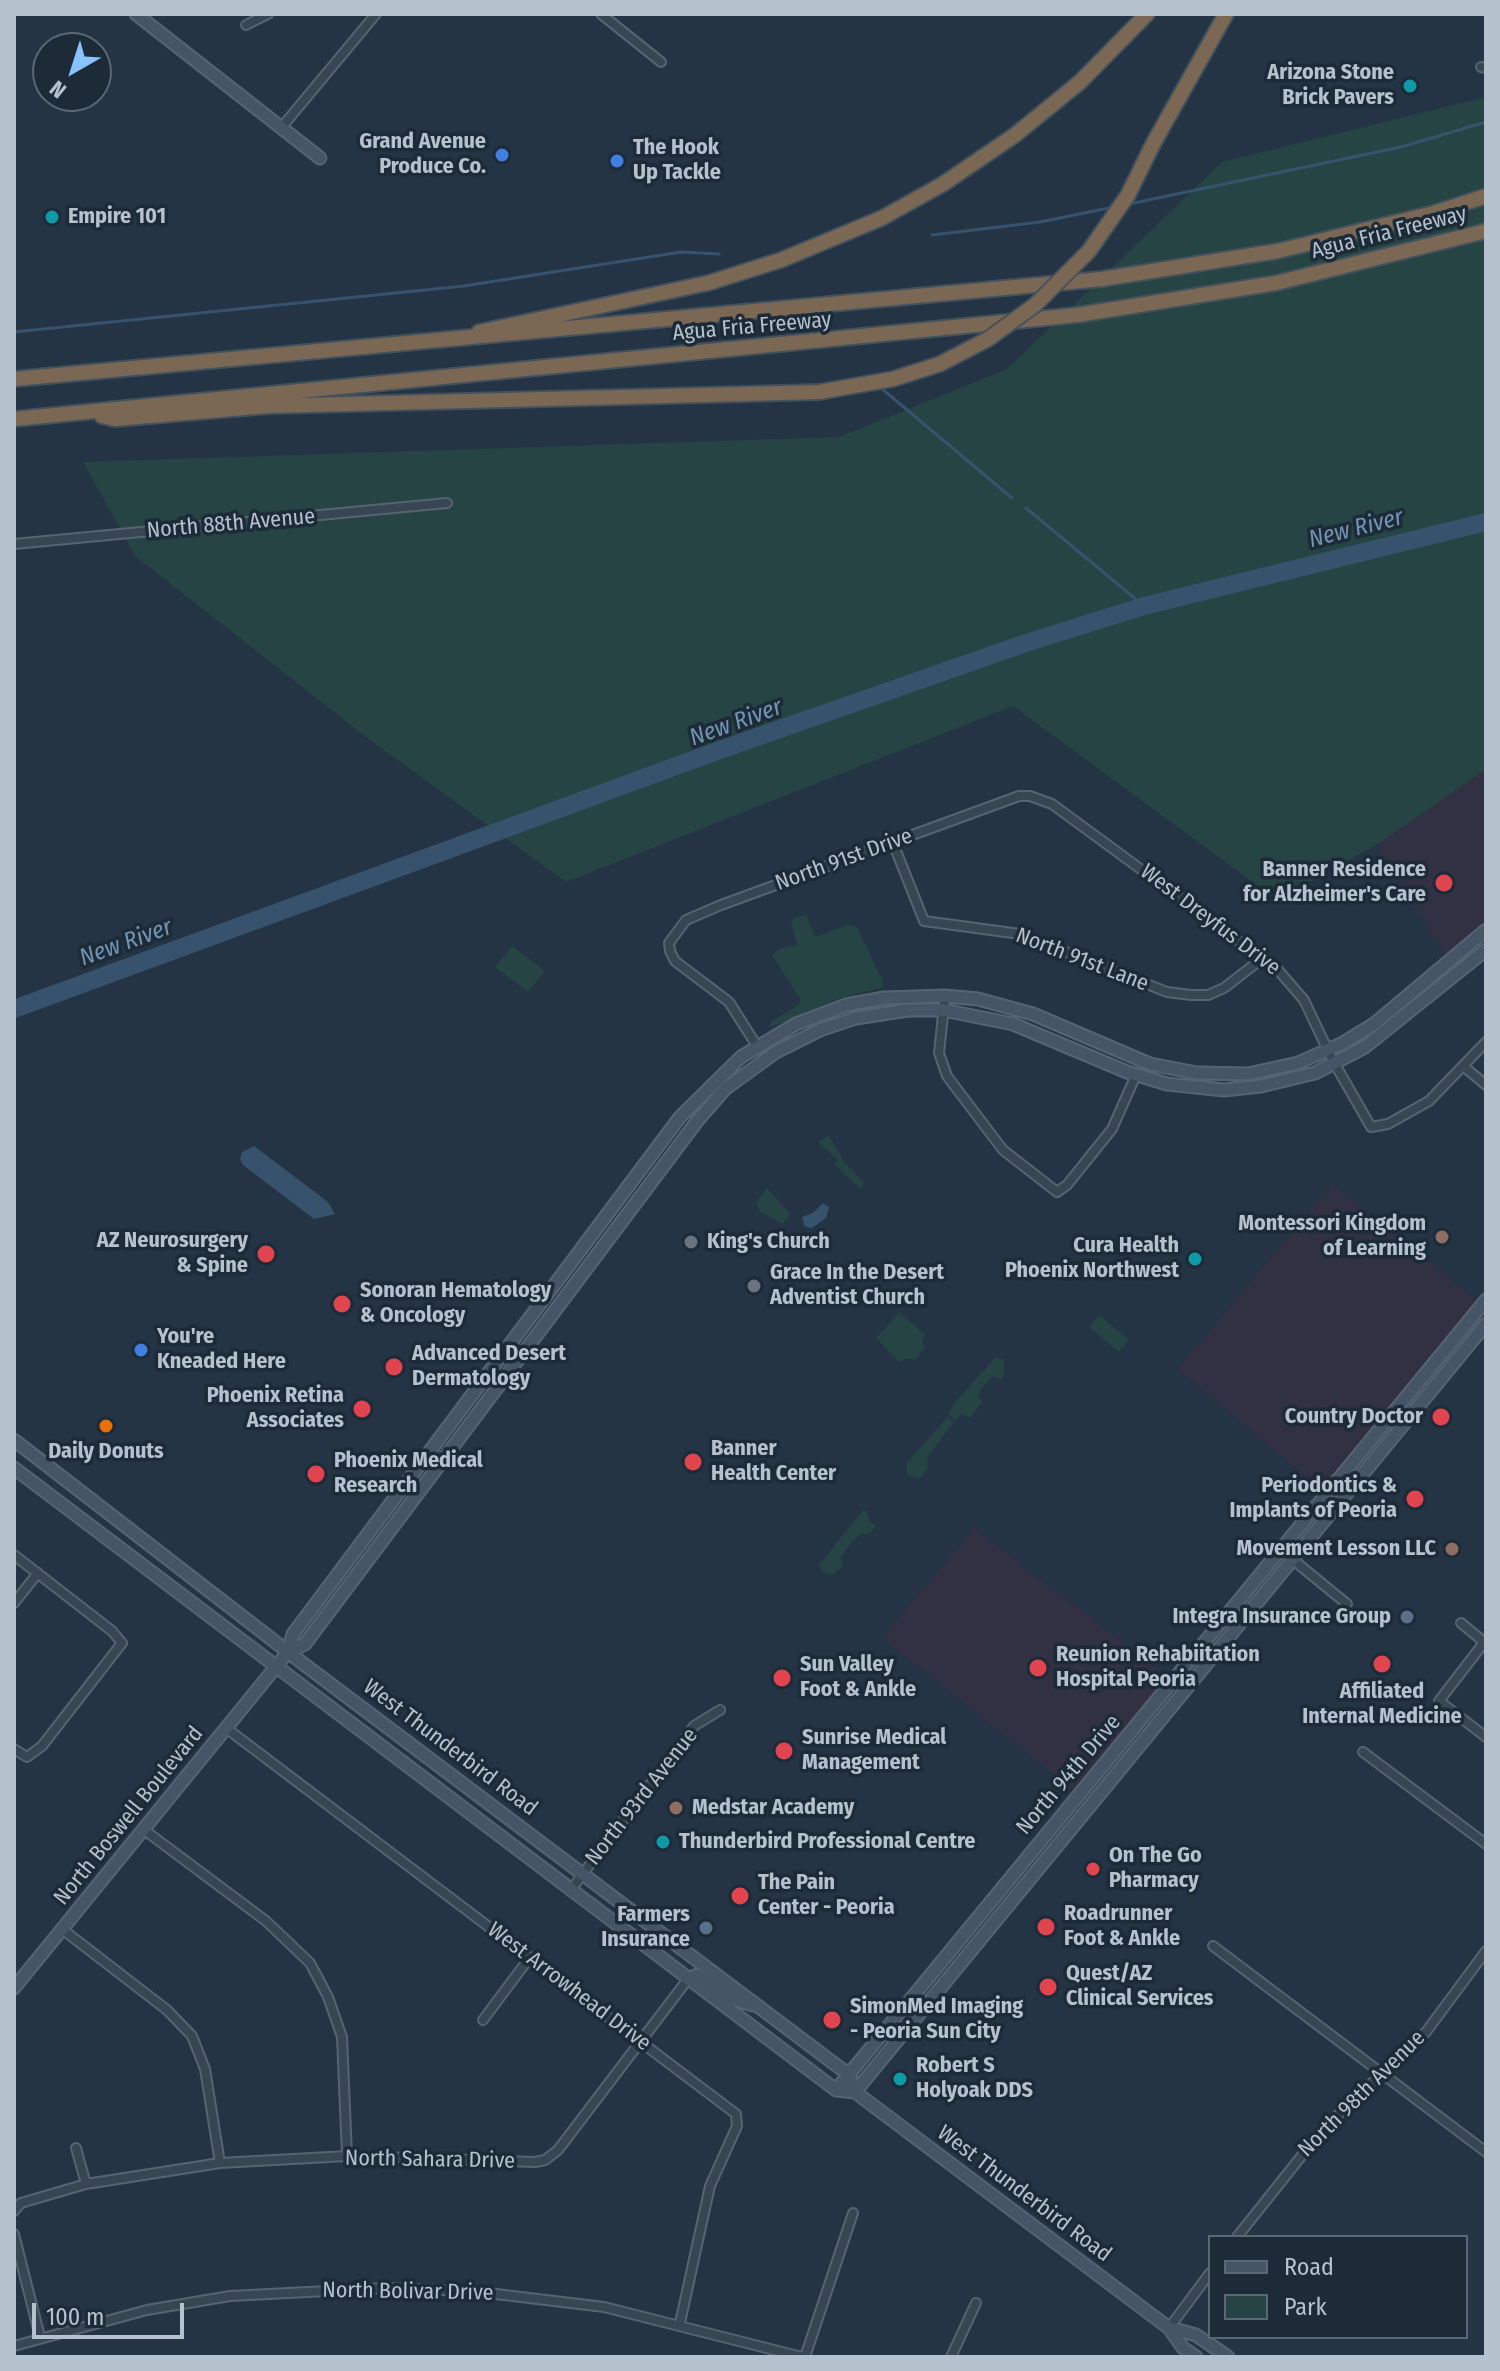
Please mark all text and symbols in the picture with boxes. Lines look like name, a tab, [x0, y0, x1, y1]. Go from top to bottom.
north arrow	[32, 32, 112, 112]
place label: Arizona Stone Brick Pavers	[1267, 60, 1394, 112]
text: N	[44, 75, 71, 104]
marker: Arizona Stone Brick Pavers	[1401, 77, 1419, 95]
place label: Grand Avenue Produce Co.	[359, 129, 486, 180]
place label: The Hook Up Tackle	[633, 135, 721, 186]
marker: Grand Avenue Produce Co.	[493, 146, 511, 164]
marker: The Hook Up Tackle	[608, 152, 626, 170]
street label: Agua Fria Freeway	[1309, 201, 1469, 265]
place label: Empire 101	[68, 204, 166, 230]
marker: Empire 101	[43, 208, 61, 226]
street label: Agua Fria Freeway	[672, 307, 832, 347]
water label: New River	[1306, 503, 1406, 555]
street label: North 88th Avenue	[146, 504, 316, 544]
water label: New River	[686, 693, 786, 753]
street label: North 91st Drive	[772, 823, 916, 897]
place label: Banner Residence for Alzheimer's Care	[1243, 857, 1426, 908]
street label: West Dreyfus Drive	[1135, 859, 1285, 981]
marker: Banner Residence for Alzheimer's Care	[1433, 872, 1455, 894]
water label: New River	[76, 913, 176, 973]
street label: North 91st Lane	[1012, 923, 1152, 997]
place label: Montessori Kingdom of Learning	[1238, 1211, 1426, 1262]
place label: AZ Neurosurgery & Spine	[97, 1228, 248, 1280]
marker: Montessori Kingdom of Learning	[1433, 1228, 1451, 1246]
place label: King's Church	[707, 1229, 830, 1255]
marker: King's Church	[682, 1233, 700, 1251]
place label: Cura Health Phoenix Northwest	[1005, 1233, 1179, 1284]
marker: AZ Neurosurgery & Spine	[255, 1243, 277, 1265]
marker: Cura Health Phoenix Northwest	[1186, 1250, 1204, 1268]
place label: Grace In the Desert Adventist Church	[770, 1260, 944, 1312]
marker: Grace In the Desert Adventist Church	[745, 1277, 763, 1295]
place label: Sonoran Hematology & Oncology	[360, 1278, 551, 1330]
marker: Sonoran Hematology & Oncology	[331, 1293, 353, 1315]
place label: You're Kneaded Here	[157, 1324, 286, 1376]
marker: You're Kneaded Here	[132, 1341, 150, 1359]
place label: Advanced Desert Dermatology	[412, 1341, 566, 1392]
marker: Advanced Desert Dermatology	[383, 1356, 405, 1378]
place label: Phoenix Retina Associates	[207, 1383, 344, 1434]
marker: Phoenix Retina Associates	[351, 1398, 373, 1420]
place label: Country Doctor	[1285, 1404, 1423, 1430]
marker: Country Doctor	[1430, 1406, 1452, 1428]
marker: Daily Donuts	[97, 1417, 115, 1435]
place label: Banner Health Center	[711, 1436, 836, 1488]
place label: Daily Donuts	[48, 1439, 164, 1465]
place label: Phoenix Medical Research	[334, 1448, 483, 1500]
marker: Banner Health Center	[682, 1451, 704, 1473]
marker: Phoenix Medical Research	[305, 1463, 327, 1485]
place label: Periodontics & Implants of Peoria	[1230, 1473, 1397, 1524]
marker: Periodontics & Implants of Peoria	[1404, 1488, 1426, 1510]
place label: Movement Lesson LLC	[1237, 1536, 1436, 1562]
marker: Movement Lesson LLC	[1443, 1540, 1461, 1558]
place label: Integra Insurance Group	[1172, 1604, 1391, 1630]
marker: Integra Insurance Group	[1398, 1608, 1416, 1626]
place label: Reunion Rehabiitation Hospital Peoria	[1056, 1642, 1260, 1694]
place label: Sun Valley Foot & Ankle	[800, 1652, 916, 1704]
marker: Affiliated Internal Medicine	[1371, 1653, 1393, 1675]
marker: Reunion Rehabiitation Hospital Peoria	[1027, 1657, 1049, 1679]
marker: Sun Valley Foot & Ankle	[771, 1667, 793, 1689]
street label: West Thunderbird Road	[358, 1674, 542, 1822]
place label: Affiliated Internal Medicine	[1302, 1679, 1462, 1730]
street label: North 94th Drive	[1011, 1710, 1127, 1840]
street label: North Boswell Boulevard	[49, 1721, 209, 1911]
street label: North 93rd Avenue	[580, 1723, 704, 1871]
place label: Sunrise Medical Management	[802, 1725, 946, 1776]
marker: Sunrise Medical Management	[773, 1740, 795, 1762]
place label: Medstar Academy	[692, 1795, 854, 1821]
marker: Medstar Academy	[667, 1799, 685, 1817]
place label: Thunderbird Professional Centre	[679, 1829, 975, 1855]
marker: Thunderbird Professional Centre	[654, 1833, 672, 1851]
place label: On The Go Pharmacy	[1109, 1843, 1202, 1894]
marker: On The Go Pharmacy	[1084, 1860, 1102, 1878]
place label: The Pain Center - Peoria	[758, 1870, 895, 1922]
marker: The Pain Center - Peoria	[729, 1885, 751, 1907]
place label: Roadrunner Foot & Ankle	[1064, 1901, 1180, 1952]
place label: Farmers Insurance	[601, 1902, 690, 1954]
marker: Roadrunner Foot & Ankle	[1035, 1916, 1057, 1938]
street label: West Arrowhead Drive	[482, 1917, 656, 2057]
marker: Farmers Insurance	[697, 1919, 715, 1937]
place label: Quest/AZ Clinical Services	[1066, 1961, 1214, 2012]
marker: Quest/AZ Clinical Services	[1037, 1976, 1059, 1998]
place label: SimonMed Imaging - Peoria Sun City	[850, 1994, 1023, 2046]
marker: SimonMed Imaging - Peoria Sun City	[821, 2009, 843, 2031]
street label: North 98th Avenue	[1293, 2025, 1431, 2163]
place label: Robert S Holyoak DDS	[916, 2053, 1033, 2104]
marker: Robert S Holyoak DDS	[891, 2070, 909, 2088]
street label: West Thunderbird Road	[932, 2120, 1116, 2268]
street label: North Sahara Drive	[345, 2145, 515, 2175]
legend	[1208, 2235, 1468, 2339]
text: Road	[1284, 2253, 1334, 2281]
street label: North Bolivar Drive	[322, 2277, 494, 2307]
scale bar	[36, 2287, 188, 2337]
text: Park	[1284, 2293, 1327, 2321]
text: 100 m	[46, 2303, 104, 2331]

